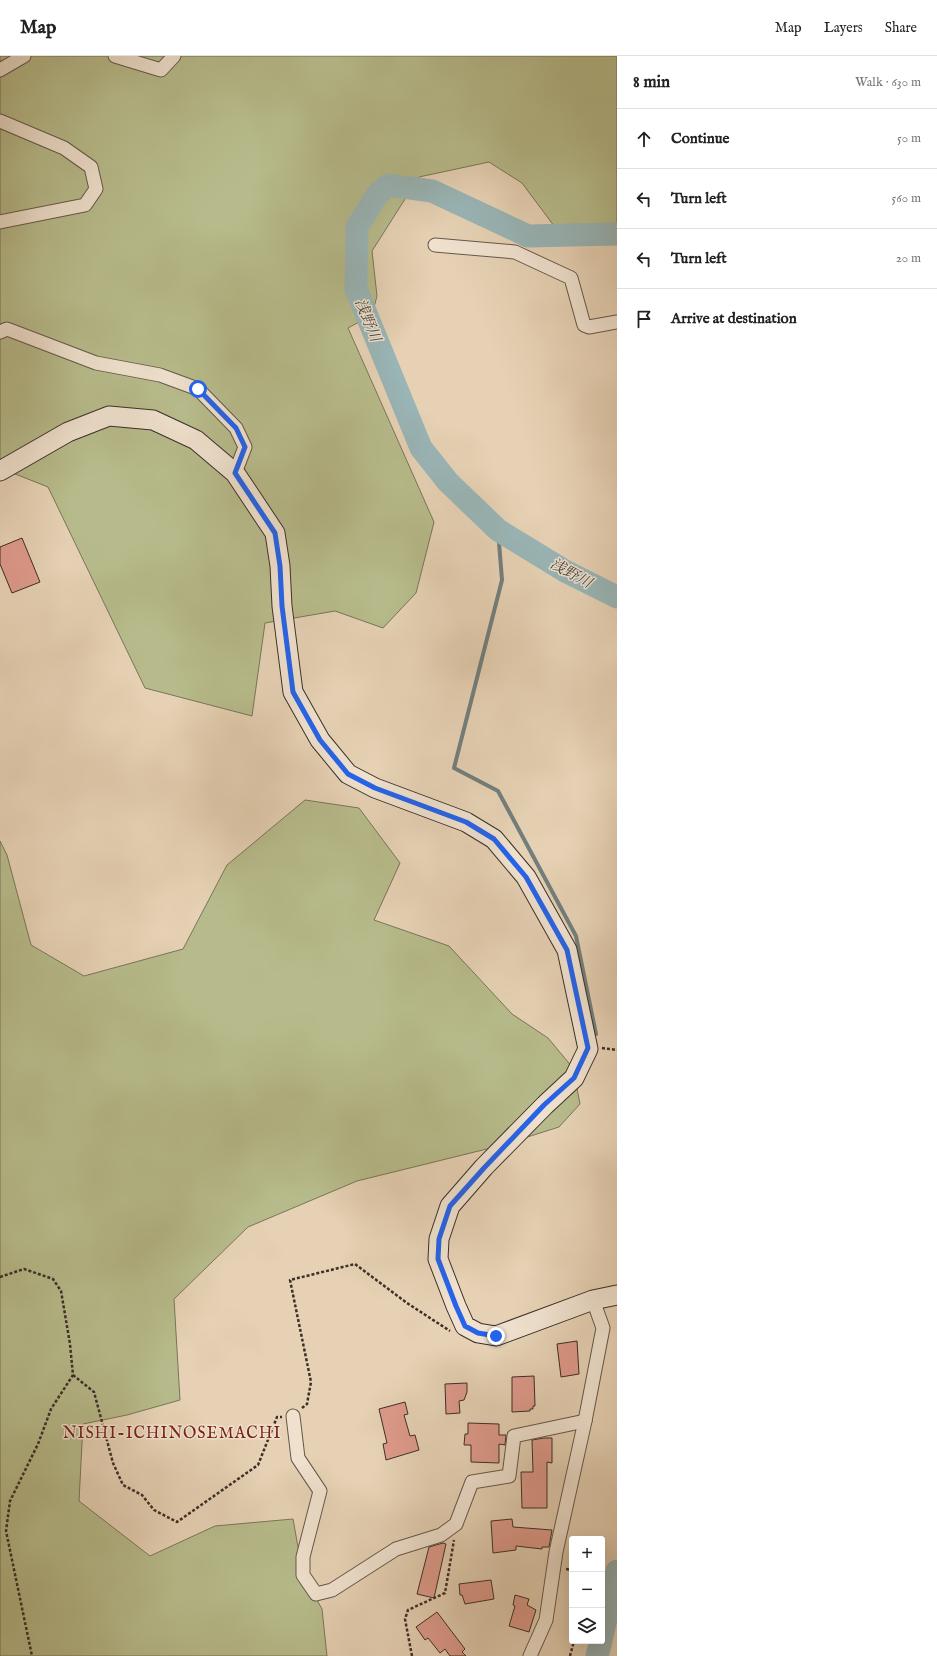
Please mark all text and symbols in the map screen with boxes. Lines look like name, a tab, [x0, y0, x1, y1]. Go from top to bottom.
text: Map	[20, 16, 56, 40]
text: Map	[775, 19, 802, 37]
text: Layers	[824, 19, 863, 37]
text: Share	[885, 19, 917, 37]
text: 8 min	[633, 72, 670, 93]
text: Walk · 630 m	[855, 74, 921, 91]
icon: ahead	[633, 128, 655, 150]
text: Continue	[671, 129, 729, 148]
text: 50 m	[897, 130, 921, 147]
icon: left	[633, 188, 655, 210]
text: Turn left	[671, 189, 727, 208]
text: 560 m	[892, 190, 921, 207]
icon: left	[633, 248, 655, 270]
text: Turn left	[671, 249, 727, 268]
text: 20 m	[896, 250, 921, 267]
water label: 浅野川	[350, 296, 386, 346]
icon: arrive	[633, 308, 655, 330]
text: Arrive at destination	[671, 309, 797, 328]
route start	[189, 380, 207, 398]
water label: 浅野川	[546, 554, 597, 594]
route end	[487, 1327, 505, 1345]
district label: NISHI-ICHINOSEMACHI	[63, 1424, 281, 1444]
map controls	[569, 1536, 605, 1644]
button: +	[569, 1536, 605, 1572]
button: −	[569, 1572, 605, 1608]
button: layers	[569, 1608, 605, 1644]

